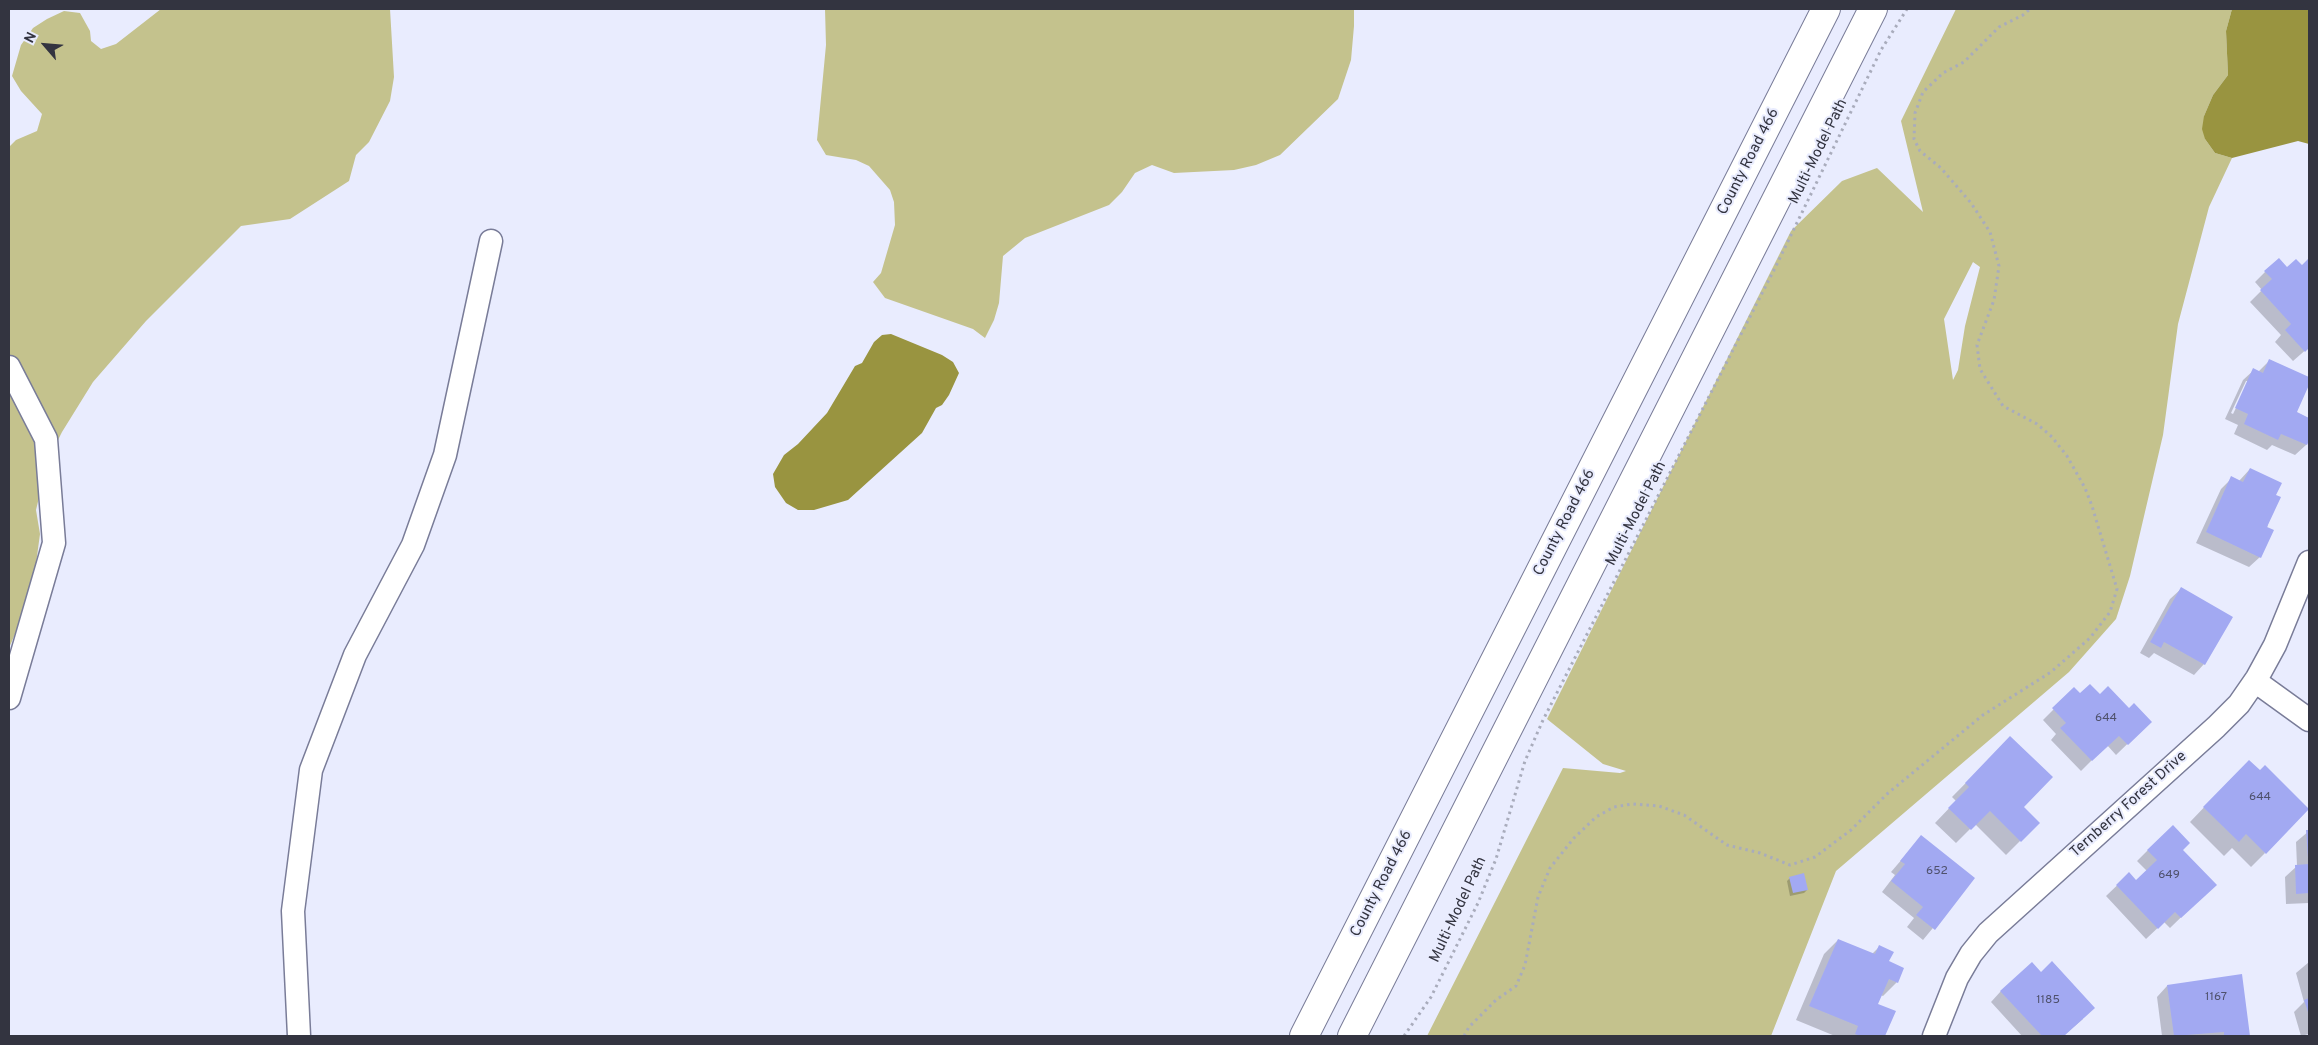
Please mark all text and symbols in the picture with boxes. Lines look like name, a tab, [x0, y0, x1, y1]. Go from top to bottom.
north arrow	[20, 20, 70, 70]
text: N	[21, 30, 41, 46]
street label: Multi-Model Path	[1786, 96, 1852, 208]
street label: County Road 466	[1714, 106, 1784, 218]
street label: Multi-Model Path	[1603, 459, 1671, 569]
street label: County Road 466	[1530, 467, 1600, 579]
house number: 644	[2095, 712, 2117, 726]
street label: Ternberry Forest Drive	[2067, 748, 2191, 862]
house number: 644	[2249, 791, 2271, 805]
street label: County Road 466	[1347, 828, 1417, 940]
street label: Multi-Model Path	[1427, 854, 1491, 966]
house number: 652	[1926, 865, 1948, 879]
house number: 649	[2158, 869, 2180, 883]
house number: 1167	[2205, 991, 2227, 1005]
house number: 1185	[2036, 994, 2060, 1008]

